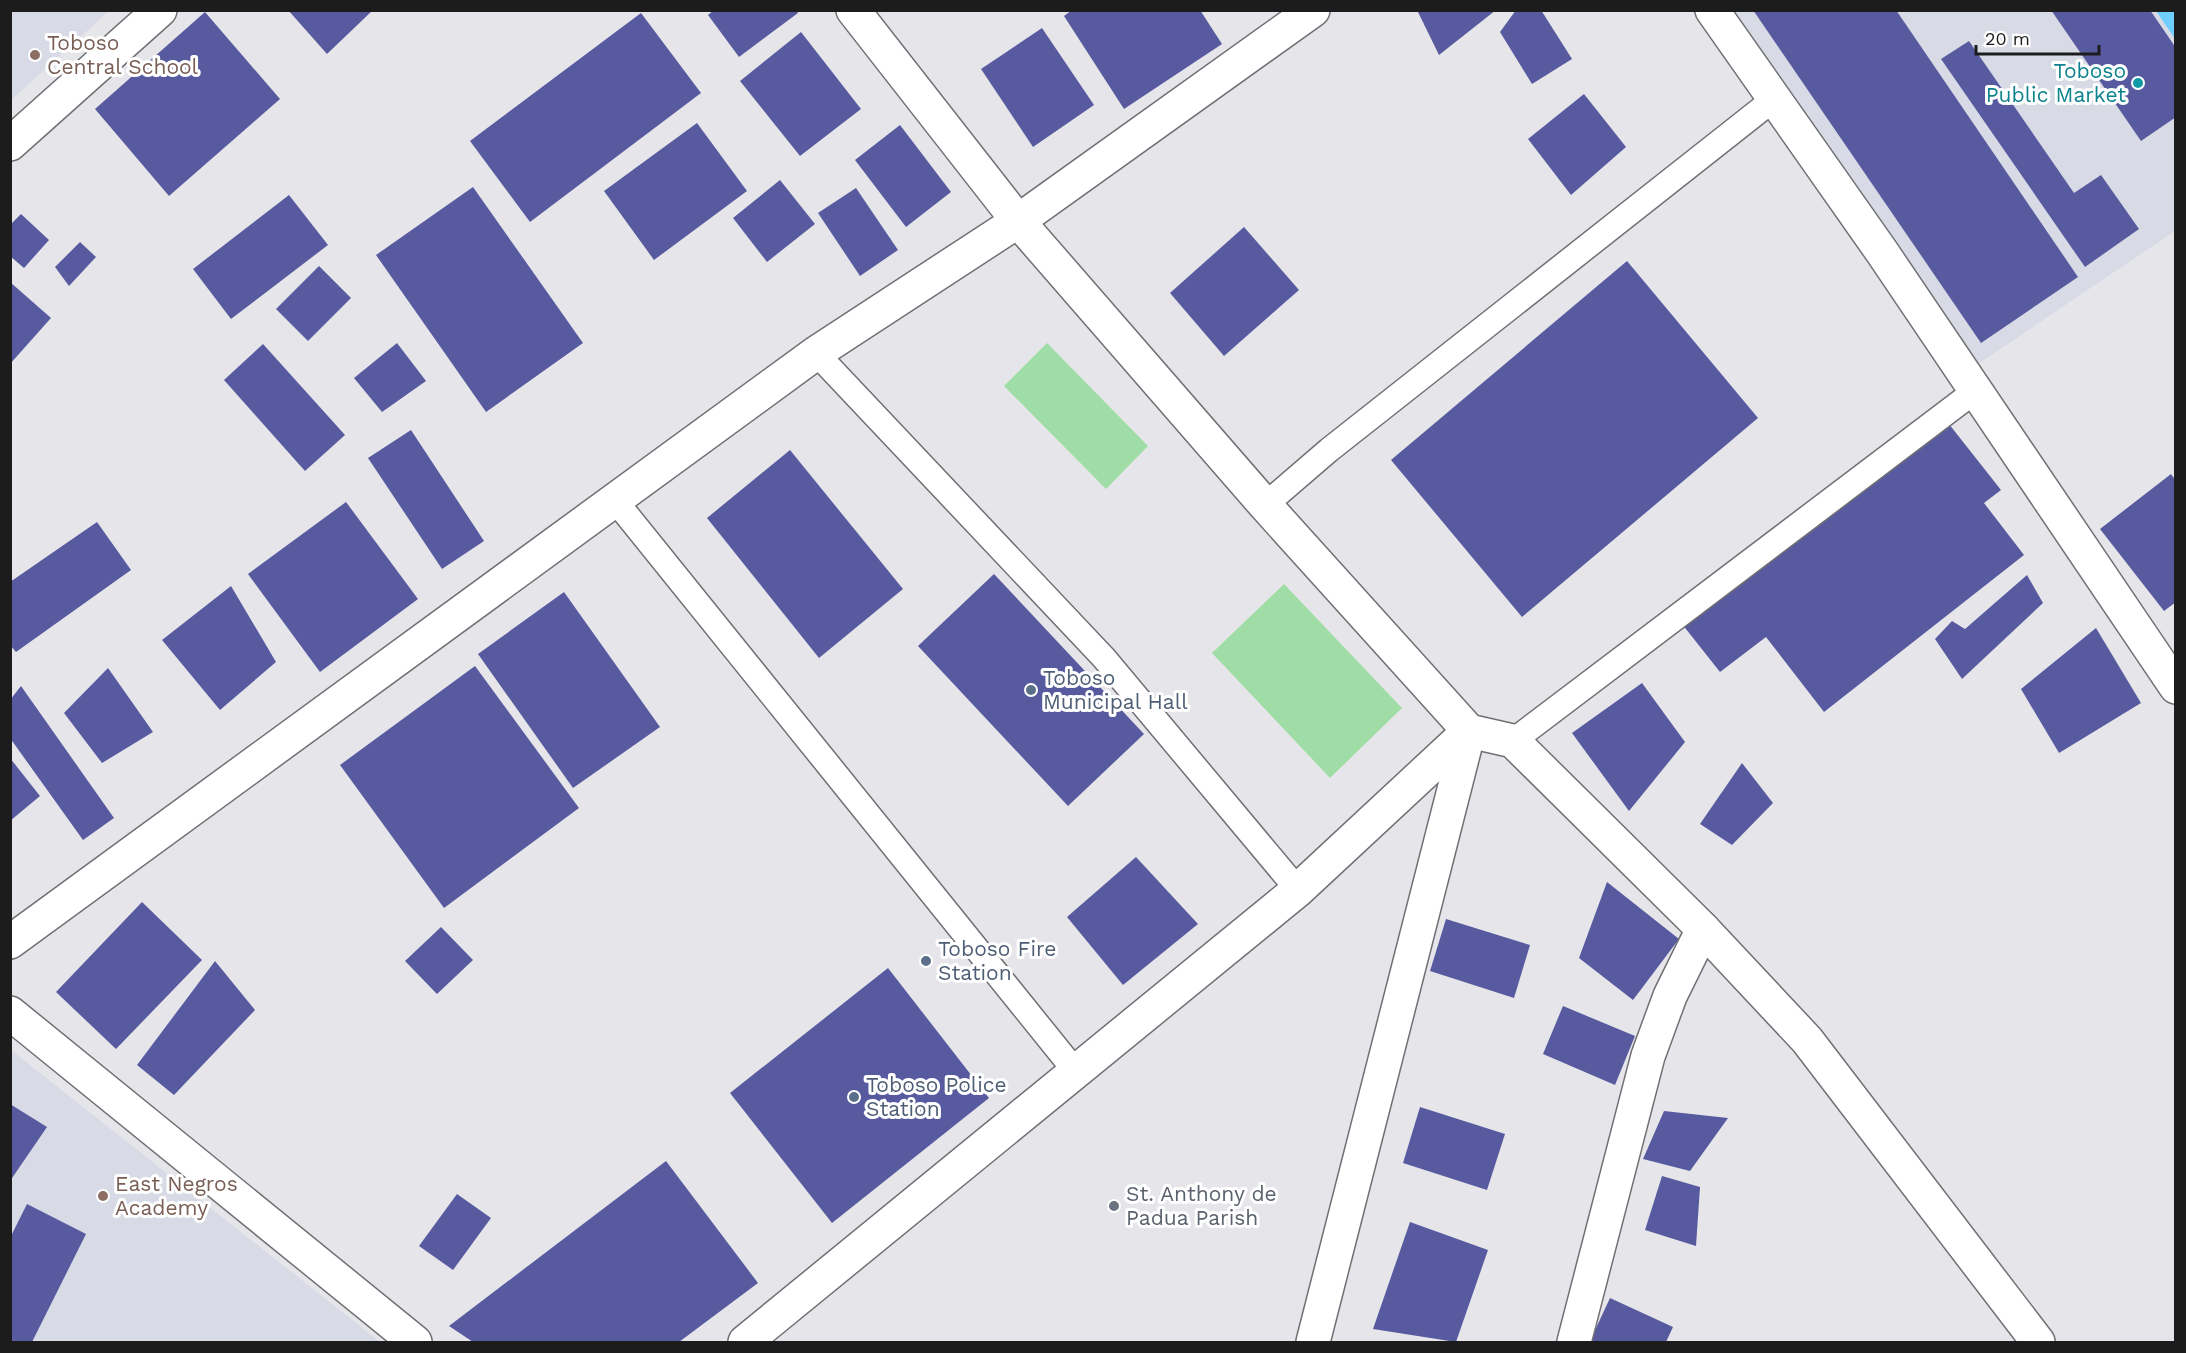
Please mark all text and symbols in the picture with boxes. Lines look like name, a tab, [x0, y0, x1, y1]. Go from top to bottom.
scale bar	[1976, 18, 2099, 56]
text: 20 m	[1985, 28, 2030, 49]
place label: Toboso Central School	[47, 30, 199, 79]
marker: Toboso Central School	[28, 48, 42, 62]
place label: Toboso Public Market	[1986, 58, 2126, 107]
marker: Toboso Public Market	[2131, 76, 2145, 90]
place label: Toboso Municipal Hall	[1043, 665, 1188, 714]
marker: Toboso Municipal Hall	[1024, 683, 1038, 697]
place label: Toboso Fire Station	[938, 936, 1056, 985]
marker: Toboso Fire Station	[919, 954, 933, 968]
place label: Toboso Police Station	[866, 1072, 1007, 1121]
marker: Toboso Police Station	[847, 1090, 861, 1104]
place label: East Negros Academy	[115, 1171, 238, 1220]
place label: St. Anthony de Padua Parish	[1126, 1181, 1277, 1230]
marker: East Negros Academy	[96, 1189, 110, 1203]
marker: St. Anthony de Padua Parish	[1107, 1199, 1121, 1213]

